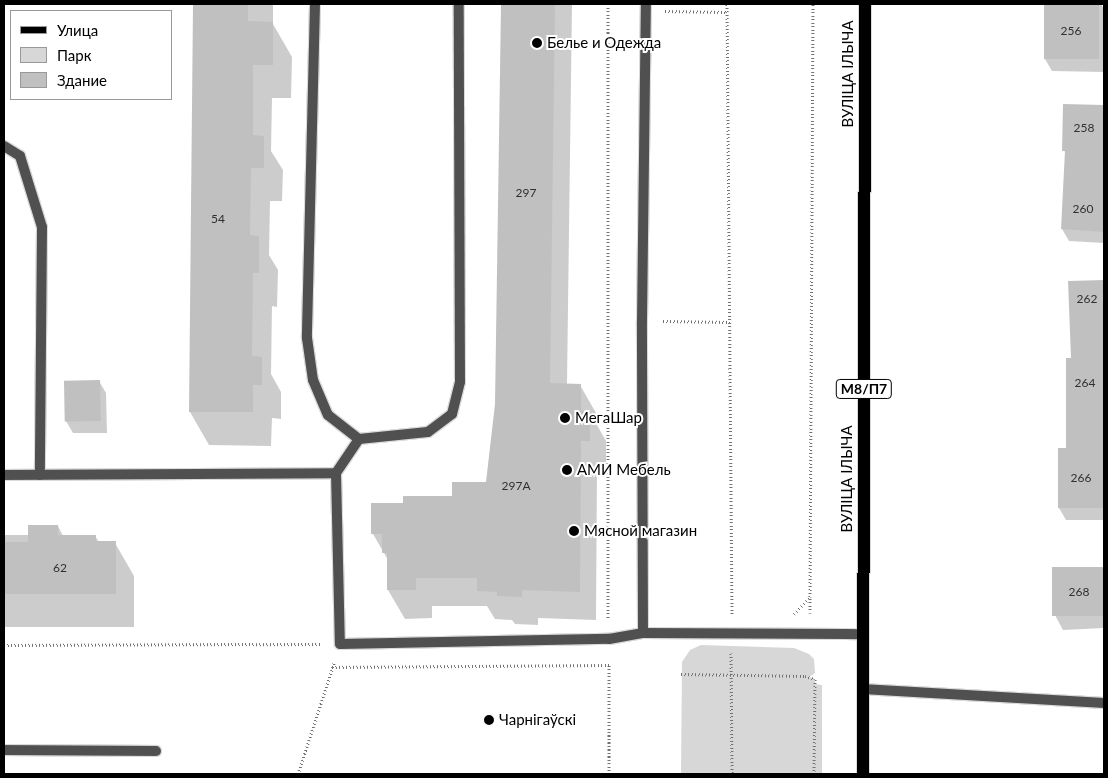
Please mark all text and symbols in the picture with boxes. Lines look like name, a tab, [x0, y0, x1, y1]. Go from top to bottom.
legend	[10, 10, 172, 100]
street label: ВУЛІЦА ІЛЬІЧА	[839, 20, 857, 128]
text: Улица	[57, 21, 98, 39]
house number: 256	[1061, 24, 1081, 38]
place label: Белье и Одежда	[547, 34, 661, 52]
marker: Белье и Одежда	[531, 37, 543, 49]
text: Парк	[57, 46, 91, 64]
text: Здание	[57, 71, 107, 89]
house number: 258	[1074, 121, 1094, 135]
house number: 297	[516, 186, 536, 200]
house number: 260	[1073, 202, 1093, 216]
house number: 54	[211, 212, 225, 226]
house number: 262	[1077, 292, 1097, 306]
house number: 264	[1075, 376, 1095, 390]
road number: М8/П7	[835, 378, 893, 400]
place label: МегаШар	[575, 409, 642, 427]
marker: МегаШар	[559, 412, 571, 424]
street label: ВУЛІЦА ІЛЬІЧА	[838, 425, 856, 533]
place label: АМИ Мебель	[577, 461, 671, 479]
marker: АМИ Мебель	[561, 464, 573, 476]
house number: 266	[1071, 471, 1091, 485]
house number: 297А	[502, 479, 530, 493]
place label: Мясной магазин	[584, 522, 697, 540]
marker: Мясной магазин	[568, 525, 580, 537]
house number: 62	[53, 561, 67, 575]
house number: 268	[1069, 585, 1089, 599]
place label: Чарнігаўскі	[499, 711, 576, 729]
marker: Чарнігаўскі	[483, 714, 495, 726]

